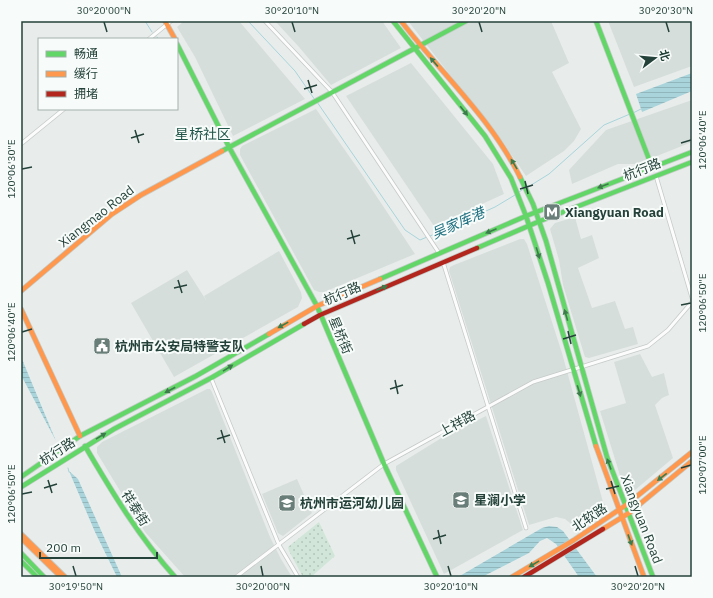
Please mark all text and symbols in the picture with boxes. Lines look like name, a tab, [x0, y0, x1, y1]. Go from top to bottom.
text: 30°20'00"N	[77, 4, 131, 17]
text: 30°20'10"N	[265, 4, 319, 17]
text: 30°20'20"N	[452, 4, 506, 17]
text: 30°20'30"N	[639, 4, 693, 17]
legend	[38, 38, 178, 110]
north arrow	[635, 38, 675, 78]
text: 畅通	[74, 46, 98, 61]
text: 北	[656, 48, 673, 62]
one-way arrow	[429, 57, 438, 67]
text: 缓行	[74, 66, 98, 81]
text: 拥堵	[74, 86, 98, 101]
one-way arrow	[460, 106, 469, 116]
text: 120°06'40"E	[696, 110, 709, 170]
district label: 星桥社区	[175, 125, 231, 143]
text: 120°06'30"E	[5, 139, 18, 199]
street label: 杭行路	[621, 155, 663, 184]
one-way arrow	[510, 158, 517, 170]
street label: Xiangmao Road	[55, 182, 137, 251]
one-way arrow	[597, 183, 609, 189]
metro station icon: Xiangyuan Road	[542, 202, 562, 222]
water label: 吴家库港	[429, 203, 489, 243]
place label: Xiangyuan Road	[565, 204, 664, 221]
one-way arrow	[485, 228, 496, 234]
one-way arrow	[535, 247, 541, 259]
text: 120°06'50"E	[696, 273, 709, 333]
street label: 杭行路	[321, 278, 363, 309]
one-way arrow	[376, 285, 387, 291]
text: 120°06'40"E	[5, 302, 18, 362]
one-way arrow	[563, 309, 569, 321]
street label: 星桥街	[325, 314, 356, 356]
one-way arrow	[277, 322, 289, 329]
public building icon: 杭州市公安局特警支队	[92, 336, 112, 356]
place label: 杭州市公安局特警支队	[115, 338, 245, 355]
one-way arrow	[223, 364, 233, 372]
one-way arrow	[576, 385, 582, 397]
one-way arrow	[164, 386, 175, 393]
street label: 上祥路	[436, 407, 478, 440]
one-way arrow	[95, 433, 107, 440]
street label: 杭行路	[36, 434, 78, 469]
text: 120°07'00"E	[696, 435, 709, 495]
one-way arrow	[606, 457, 612, 469]
text: 120°06'50"E	[5, 464, 18, 524]
street label: Xiangyuan Road	[617, 472, 666, 566]
one-way arrow	[656, 473, 667, 481]
street label: 祥泰街	[118, 487, 153, 529]
school or university icon: 星澜小学	[451, 490, 471, 510]
place label: 星澜小学	[474, 492, 526, 509]
school or university icon: 杭州市运河幼儿园	[277, 493, 297, 513]
place label: 杭州市运河幼儿园	[300, 495, 404, 512]
street label: 北软路	[568, 499, 610, 535]
scale bar	[40, 534, 157, 560]
one-way arrow	[627, 535, 633, 547]
text: 200 m	[46, 540, 81, 555]
one-way arrow	[529, 560, 539, 568]
text: 30°19'50"N	[49, 580, 103, 593]
text: 30°20'00"N	[236, 580, 290, 593]
text: 30°20'10"N	[424, 580, 478, 593]
text: 30°20'20"N	[611, 580, 665, 593]

